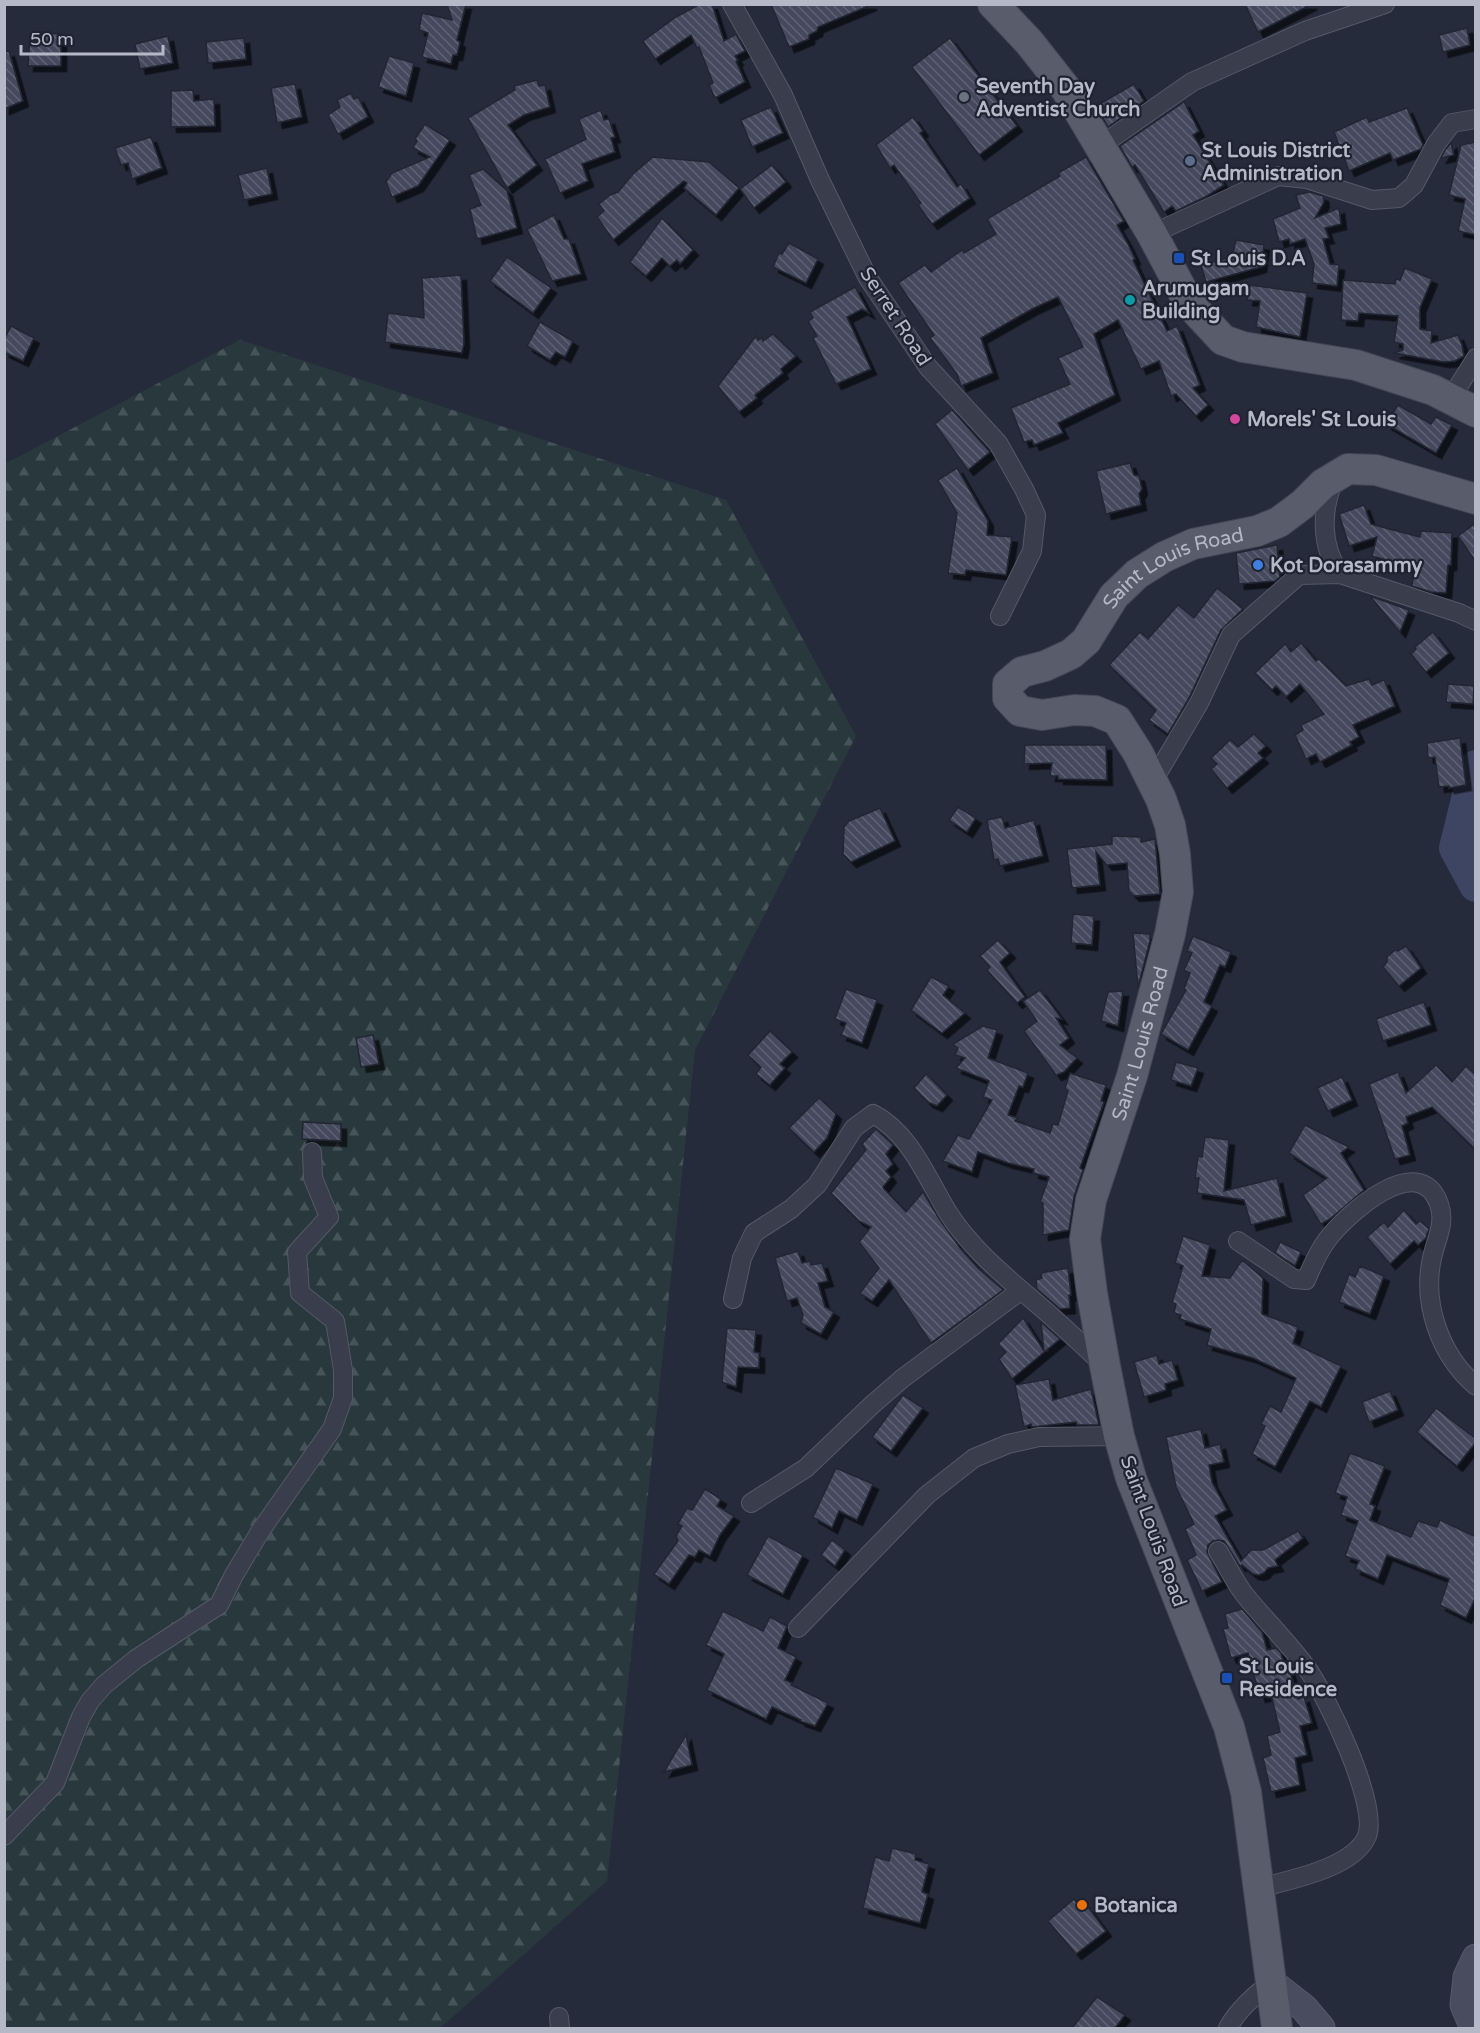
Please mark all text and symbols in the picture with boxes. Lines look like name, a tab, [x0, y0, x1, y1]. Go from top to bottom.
scale bar	[21, 18, 164, 56]
text: 50 m	[30, 28, 74, 50]
place label: Seventh Day Adventist Church	[976, 75, 1140, 122]
marker: Seventh Day Adventist Church	[957, 90, 971, 104]
place label: St Louis District Administration	[1202, 139, 1351, 186]
marker: St Louis District Administration	[1183, 154, 1197, 168]
place label: St Louis D.A	[1191, 247, 1306, 271]
marker: St Louis D.A	[1172, 251, 1186, 265]
street label: Serret Road	[854, 263, 936, 371]
place label: Arumugam Building	[1142, 277, 1249, 324]
marker: Arumugam Building	[1123, 293, 1137, 307]
place label: Morels' St Louis	[1247, 408, 1397, 432]
marker: Morels' St Louis	[1228, 412, 1242, 426]
street label: Saint Louis Road	[1098, 523, 1246, 613]
place label: Kot Dorasammy	[1270, 554, 1422, 578]
marker: Kot Dorasammy	[1251, 558, 1265, 572]
street label: Saint Louis Road	[1107, 964, 1174, 1124]
street label: Saint Louis Road	[1115, 1452, 1192, 1610]
place label: St Louis Residence	[1239, 1655, 1337, 1702]
marker: St Louis Residence	[1220, 1671, 1234, 1685]
place label: Botanica	[1094, 1894, 1178, 1918]
marker: Botanica	[1075, 1898, 1089, 1912]

